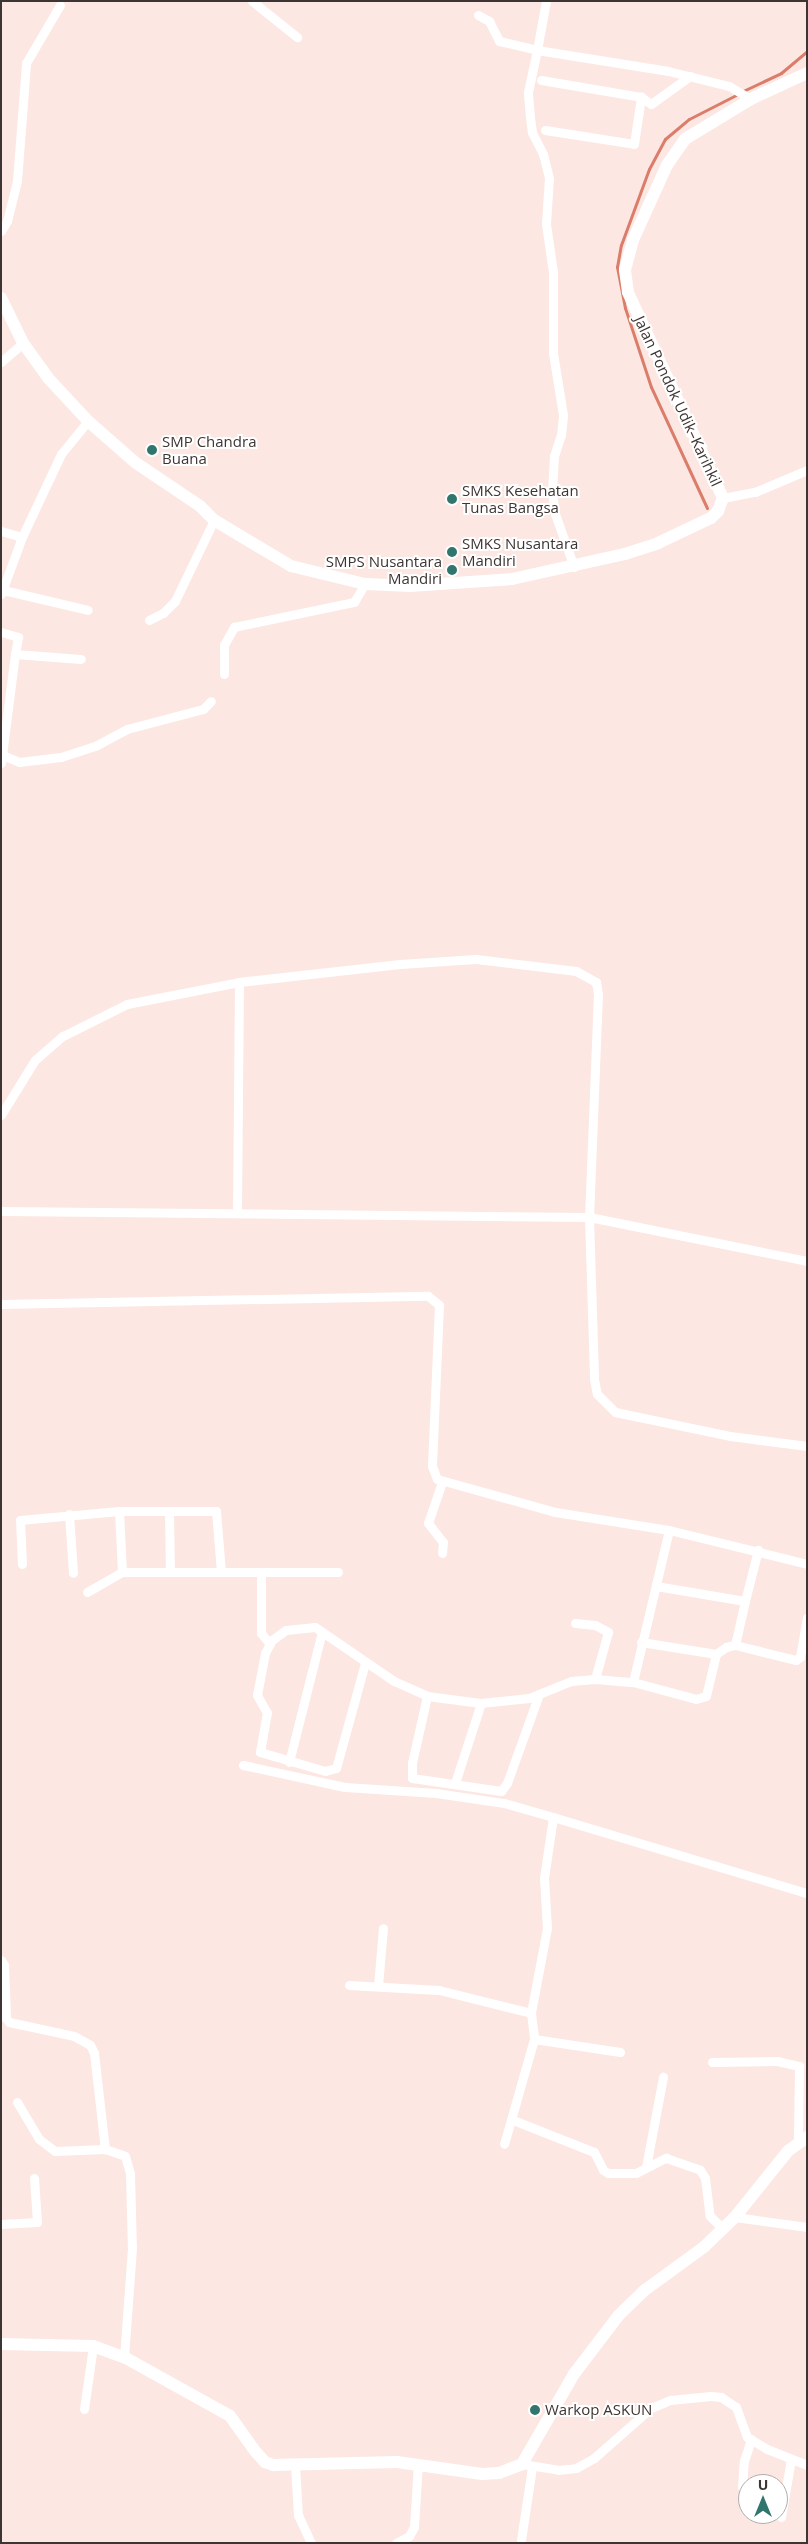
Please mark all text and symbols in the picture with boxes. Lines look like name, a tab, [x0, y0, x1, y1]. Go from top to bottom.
street label: Jalan Pondok Udik–Karihkil	[631, 313, 725, 489]
place label: SMP Chandra Buana	[162, 432, 256, 467]
marker: SMP Chandra Buana	[146, 444, 158, 456]
place label: SMKS Kesehatan Tunas Bangsa	[462, 481, 579, 516]
marker: SMKS Kesehatan Tunas Bangsa	[446, 493, 458, 505]
place label: SMKS Nusantara Mandiri	[462, 534, 578, 569]
marker: SMKS Nusantara Mandiri	[446, 546, 458, 558]
place label: SMPS Nusantara Mandiri	[326, 552, 442, 587]
marker: SMPS Nusantara Mandiri	[446, 564, 458, 576]
place label: Warkop ASKUN	[545, 2401, 652, 2419]
marker: Warkop ASKUN	[529, 2404, 541, 2416]
north arrow	[738, 2474, 788, 2524]
text: U	[758, 2475, 768, 2494]

